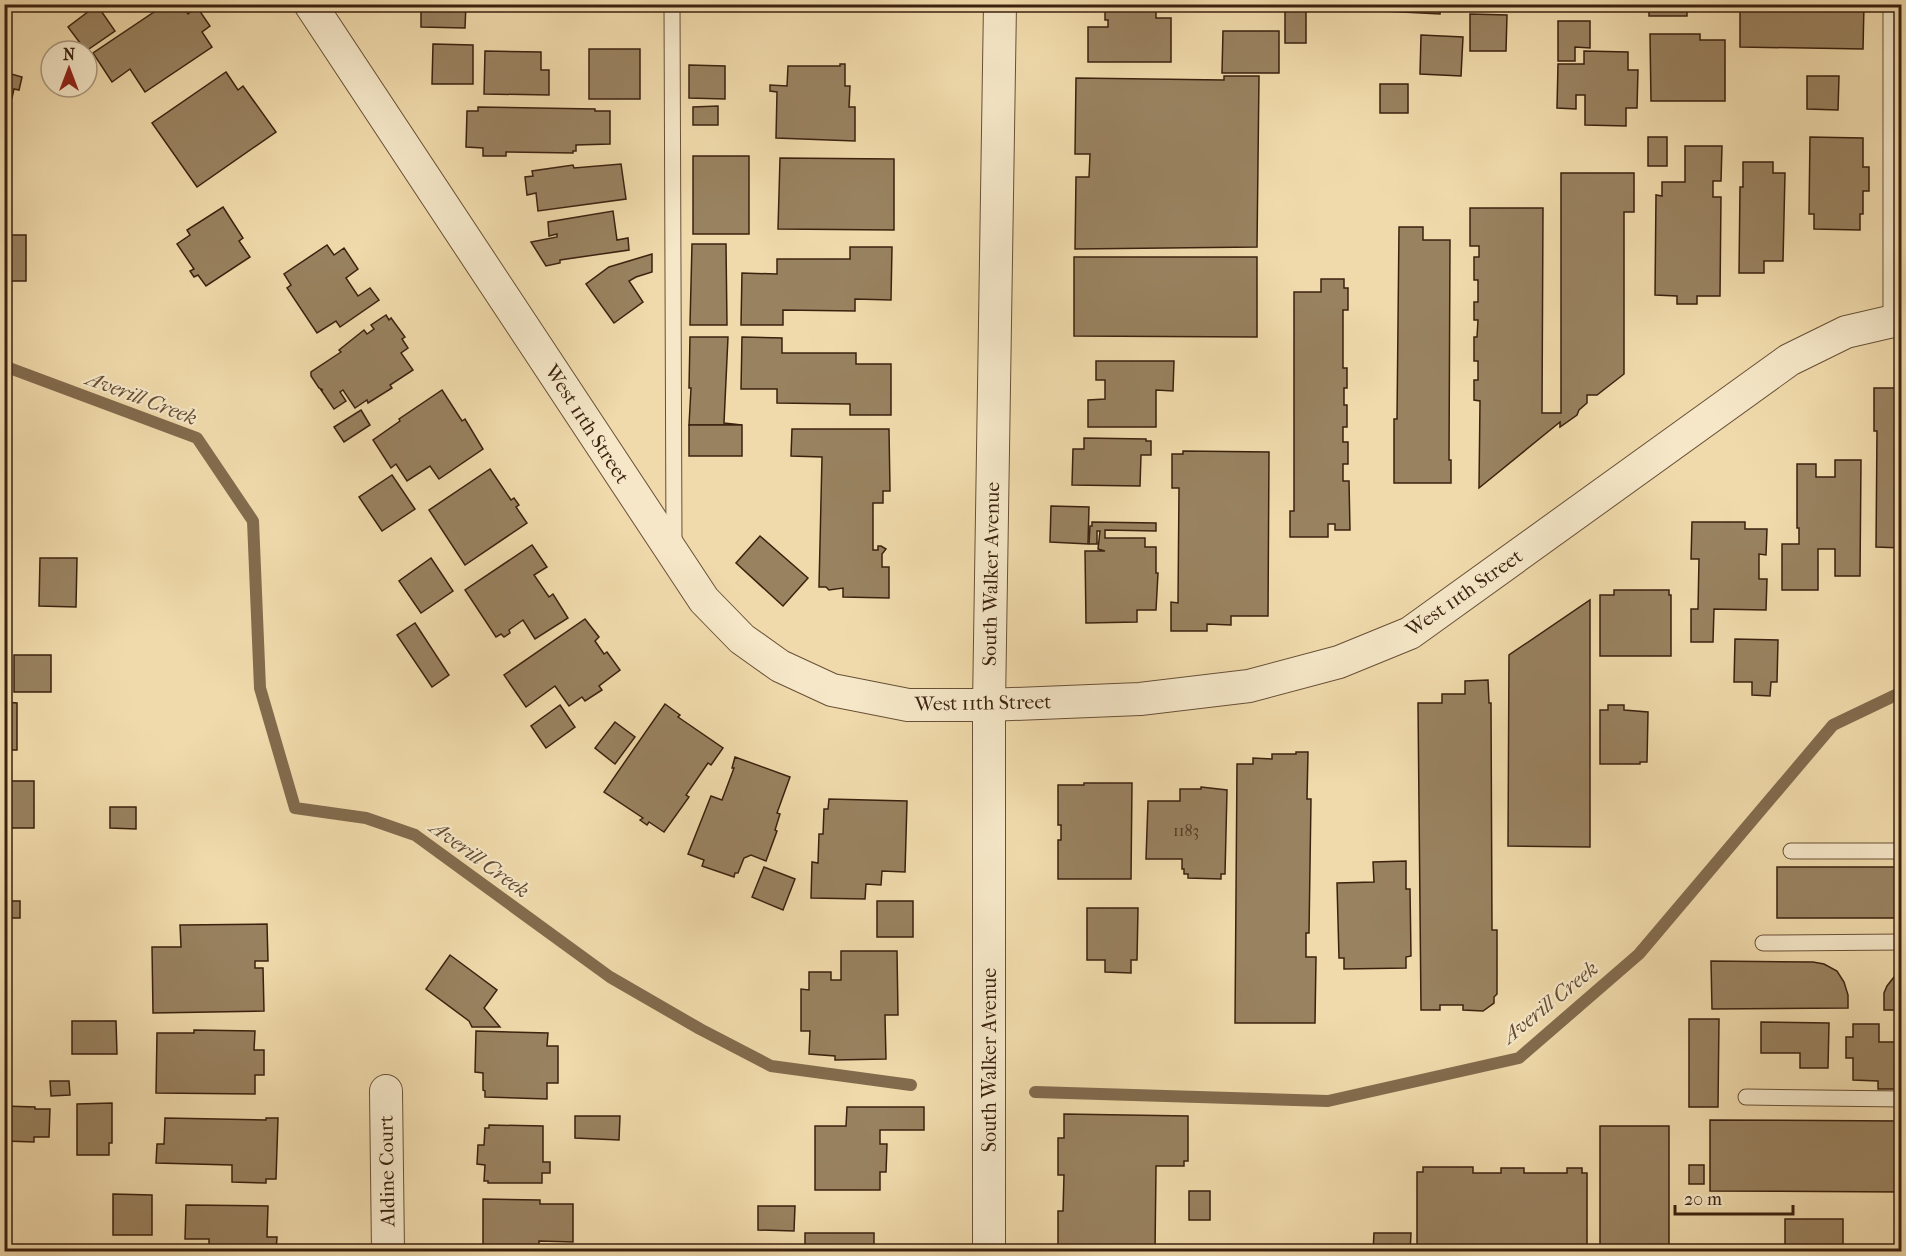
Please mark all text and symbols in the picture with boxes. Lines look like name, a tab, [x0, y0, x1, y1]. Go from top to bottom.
north arrow	[39, 39, 99, 99]
text: N	[63, 45, 76, 64]
street label: West 11th Street	[540, 360, 634, 488]
water label: Averill Creek	[81, 365, 201, 430]
street label: South Walker Avenue	[978, 481, 1004, 666]
street label: West 11th Street	[1401, 544, 1527, 642]
street label: West 11th Street	[913, 690, 1052, 716]
water label: Averill Creek	[424, 813, 534, 903]
house number: 1183	[1173, 821, 1199, 840]
water label: Averill Creek	[1495, 956, 1603, 1050]
street label: South Walker Avenue	[978, 968, 1001, 1152]
street label: Aldine Court	[375, 1115, 399, 1228]
scale bar	[1675, 1178, 1794, 1216]
text: 20 m	[1684, 1189, 1722, 1210]

